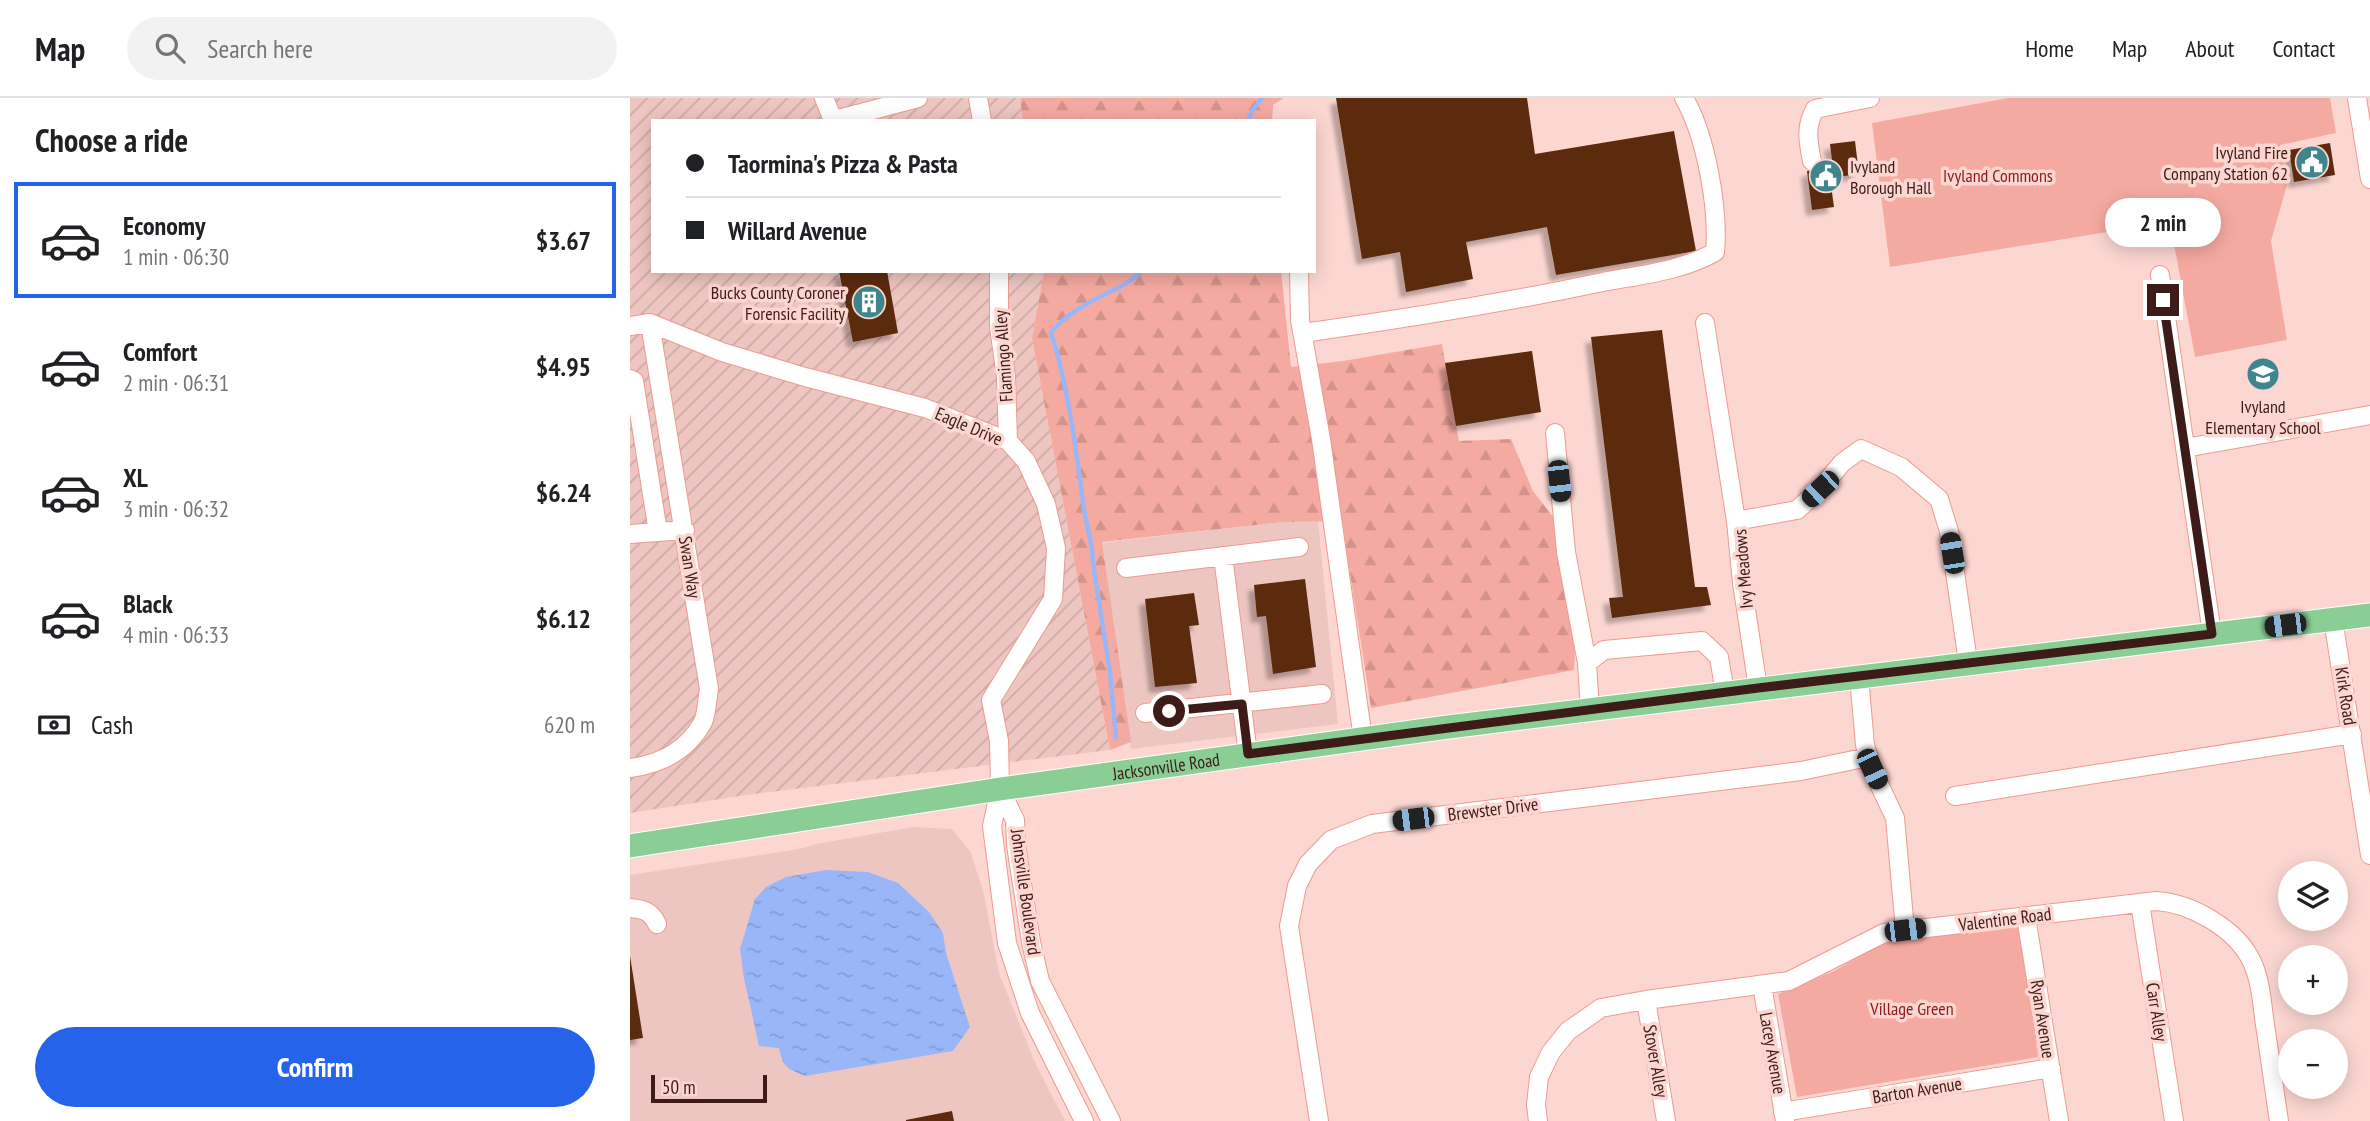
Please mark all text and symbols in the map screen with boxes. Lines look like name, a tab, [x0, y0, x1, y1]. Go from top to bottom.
search box	[127, 17, 617, 80]
text: Map	[35, 27, 85, 70]
icon: search	[151, 29, 189, 67]
text: Search here	[207, 32, 313, 65]
text: Home	[2025, 33, 2074, 64]
text: Map	[2112, 33, 2147, 64]
text: About	[2185, 33, 2234, 64]
text: Contact	[2272, 33, 2335, 64]
text: Choose a ride	[35, 119, 188, 161]
place label: Ivyland Fire Company Station 62	[2163, 141, 2288, 185]
public building icon: Ivyland Fire Company Station 62	[2293, 143, 2331, 181]
text: Taormina's Pizza & Pasta	[728, 147, 958, 180]
place label: Ivyland Borough Hall	[1850, 155, 1932, 199]
public building icon: Ivyland Borough Hall	[1807, 157, 1845, 195]
park label: Ivyland Commons	[1943, 164, 2053, 187]
callout: 2 min	[2105, 198, 2221, 248]
text: 2 min	[2140, 208, 2186, 237]
icon: car	[39, 209, 102, 272]
text: Economy	[123, 209, 205, 242]
text: Willard Avenue	[728, 214, 867, 247]
text: $3.67	[536, 224, 591, 257]
text: 1 min · 06:30	[123, 242, 229, 271]
place label: Bucks County Coroner Forensic Facility	[711, 281, 845, 325]
building icon: Bucks County Coroner Forensic Facility	[850, 283, 888, 321]
route end	[2147, 284, 2179, 316]
street label: Flamingo Alley	[988, 309, 1018, 403]
icon: car	[39, 335, 102, 398]
text: Comfort	[123, 335, 197, 368]
text: $4.95	[536, 350, 591, 383]
school or university icon: Ivyland Elementary School	[2244, 355, 2282, 393]
text: 2 min · 06:31	[123, 368, 229, 397]
place label: Ivyland Elementary School	[2205, 395, 2321, 439]
street label: Eagle Drive	[932, 402, 1006, 450]
car	[1547, 459, 1572, 503]
icon: car	[39, 461, 102, 524]
text: XL	[123, 461, 148, 494]
car	[1798, 467, 1843, 511]
text: $6.24	[536, 476, 591, 509]
text: 3 min · 06:32	[123, 494, 229, 523]
street label: Ivy Meadows	[1728, 528, 1758, 610]
car	[1939, 531, 1966, 575]
street label: Swan Way	[674, 534, 706, 600]
icon: car	[39, 587, 102, 650]
text: Black	[123, 587, 173, 620]
text: $6.12	[536, 602, 591, 635]
car	[2263, 612, 2308, 638]
text: 4 min · 06:33	[123, 620, 229, 649]
street label: Kirk Road	[2330, 665, 2362, 727]
route start	[1153, 695, 1185, 727]
icon: cash	[35, 706, 73, 744]
text: Cash	[91, 708, 133, 741]
text: 620 m	[544, 710, 595, 739]
car	[1854, 746, 1891, 792]
street label: Jacksonville Road	[1110, 747, 1221, 785]
street label: Brewster Drive	[1446, 792, 1540, 826]
car	[1391, 806, 1436, 832]
street label: Johnsville Boulevard	[1006, 827, 1046, 956]
map controls	[2278, 861, 2348, 1099]
button: layers	[2278, 861, 2348, 931]
street label: Valentine Road	[1956, 902, 2053, 936]
car	[1883, 917, 1928, 943]
button: +	[2278, 945, 2348, 1015]
street label: Ryan Avenue	[2025, 978, 2061, 1060]
street label: Carr Alley	[2141, 981, 2173, 1043]
park label: Village Green	[1869, 997, 1954, 1020]
street label: Lacey Avenue	[1754, 1010, 1792, 1096]
street label: Stover Alley	[1638, 1023, 1674, 1099]
button: Confirm	[35, 1027, 595, 1107]
button: −	[2278, 1029, 2348, 1099]
scale bar	[651, 1072, 766, 1104]
street label: Barton Avenue	[1871, 1072, 1963, 1108]
text: 50 m	[662, 1075, 696, 1099]

